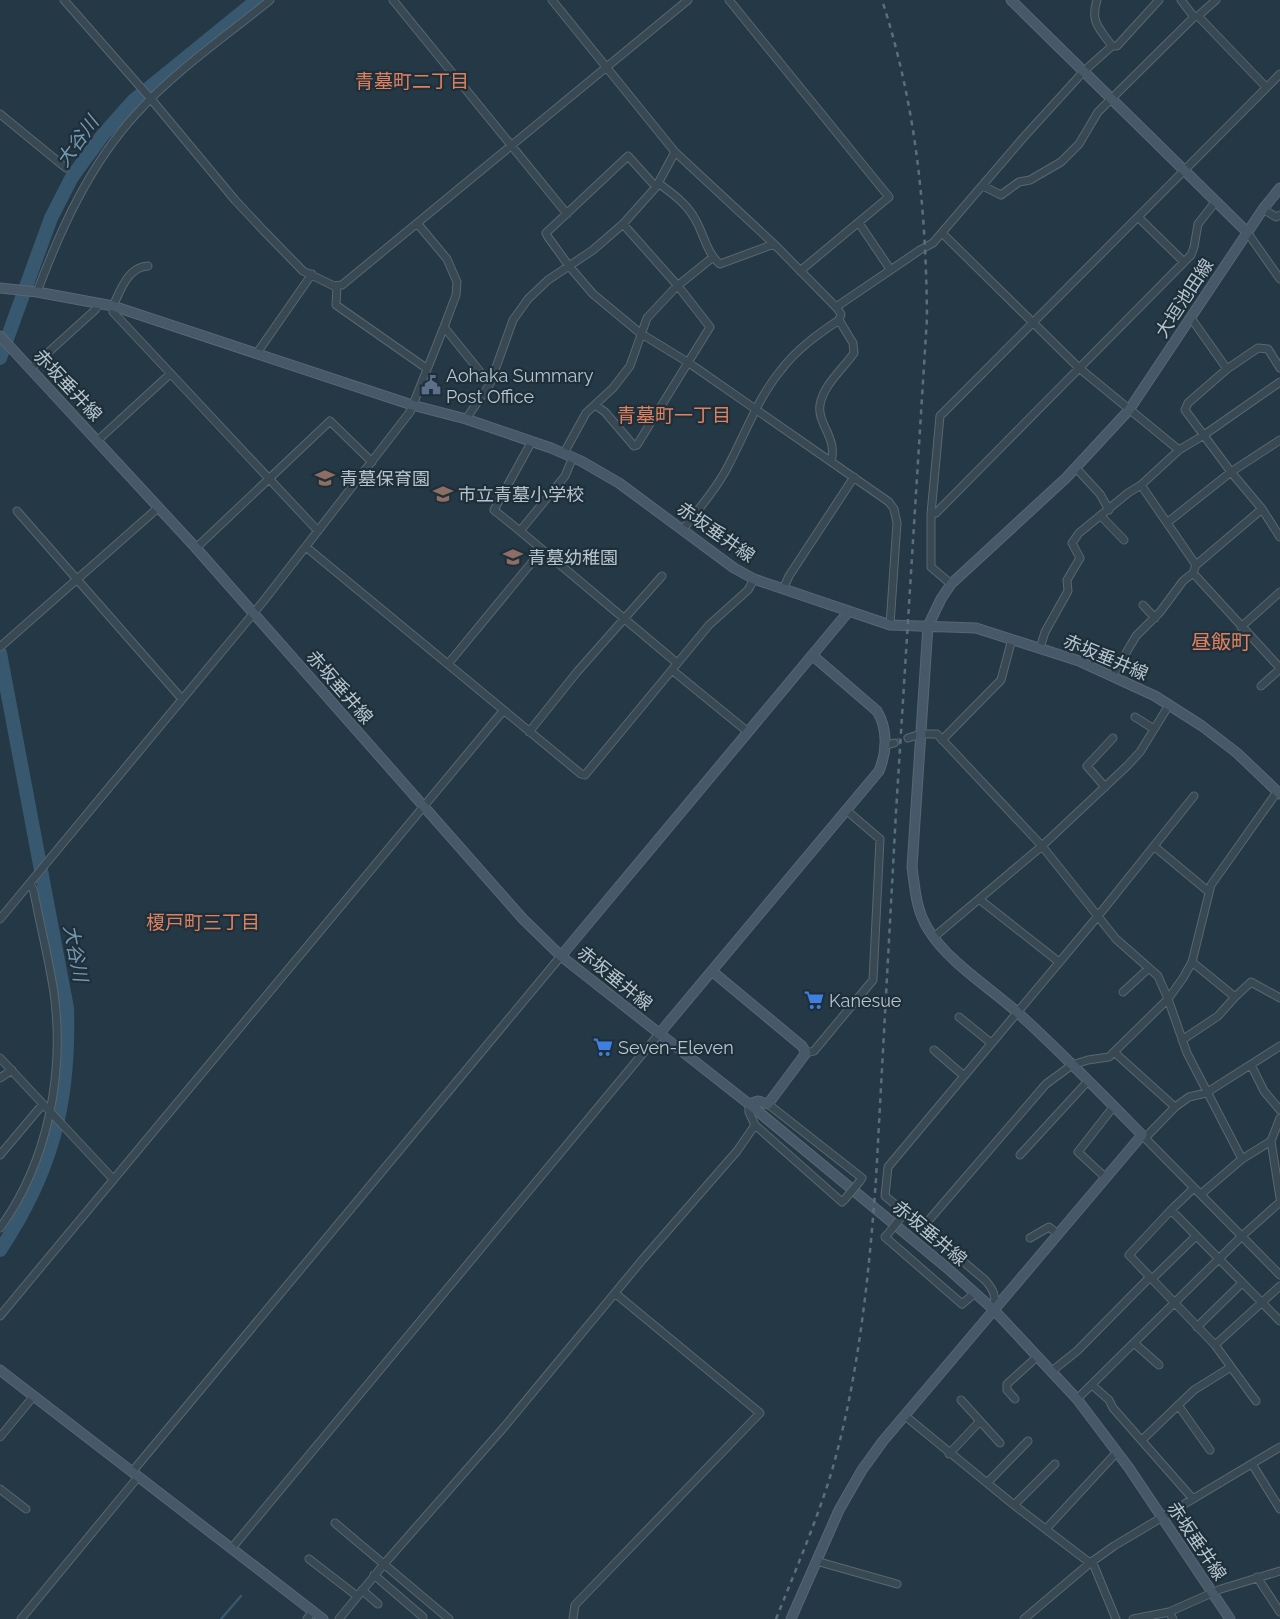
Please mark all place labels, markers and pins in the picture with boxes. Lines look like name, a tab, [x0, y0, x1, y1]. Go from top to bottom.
place label: Aohaka Summary Post Office	[446, 365, 594, 407]
public building icon: Aohaka Summary Post Office	[420, 374, 442, 396]
school or university icon: 青墓保育園	[314, 467, 336, 489]
place label: 青墓保育園	[340, 468, 430, 489]
school or university icon: 市立青墓小学校	[432, 483, 454, 505]
place label: 市立青墓小学校	[458, 484, 584, 505]
school or university icon: 青墓幼稚園	[502, 546, 524, 568]
place label: 青墓幼稚園	[528, 547, 618, 568]
supermarket icon: Kanesue	[803, 989, 825, 1011]
place label: Kanesue	[829, 990, 902, 1011]
supermarket icon: Seven-Eleven	[592, 1036, 614, 1058]
place label: Seven-Eleven	[618, 1037, 734, 1058]

